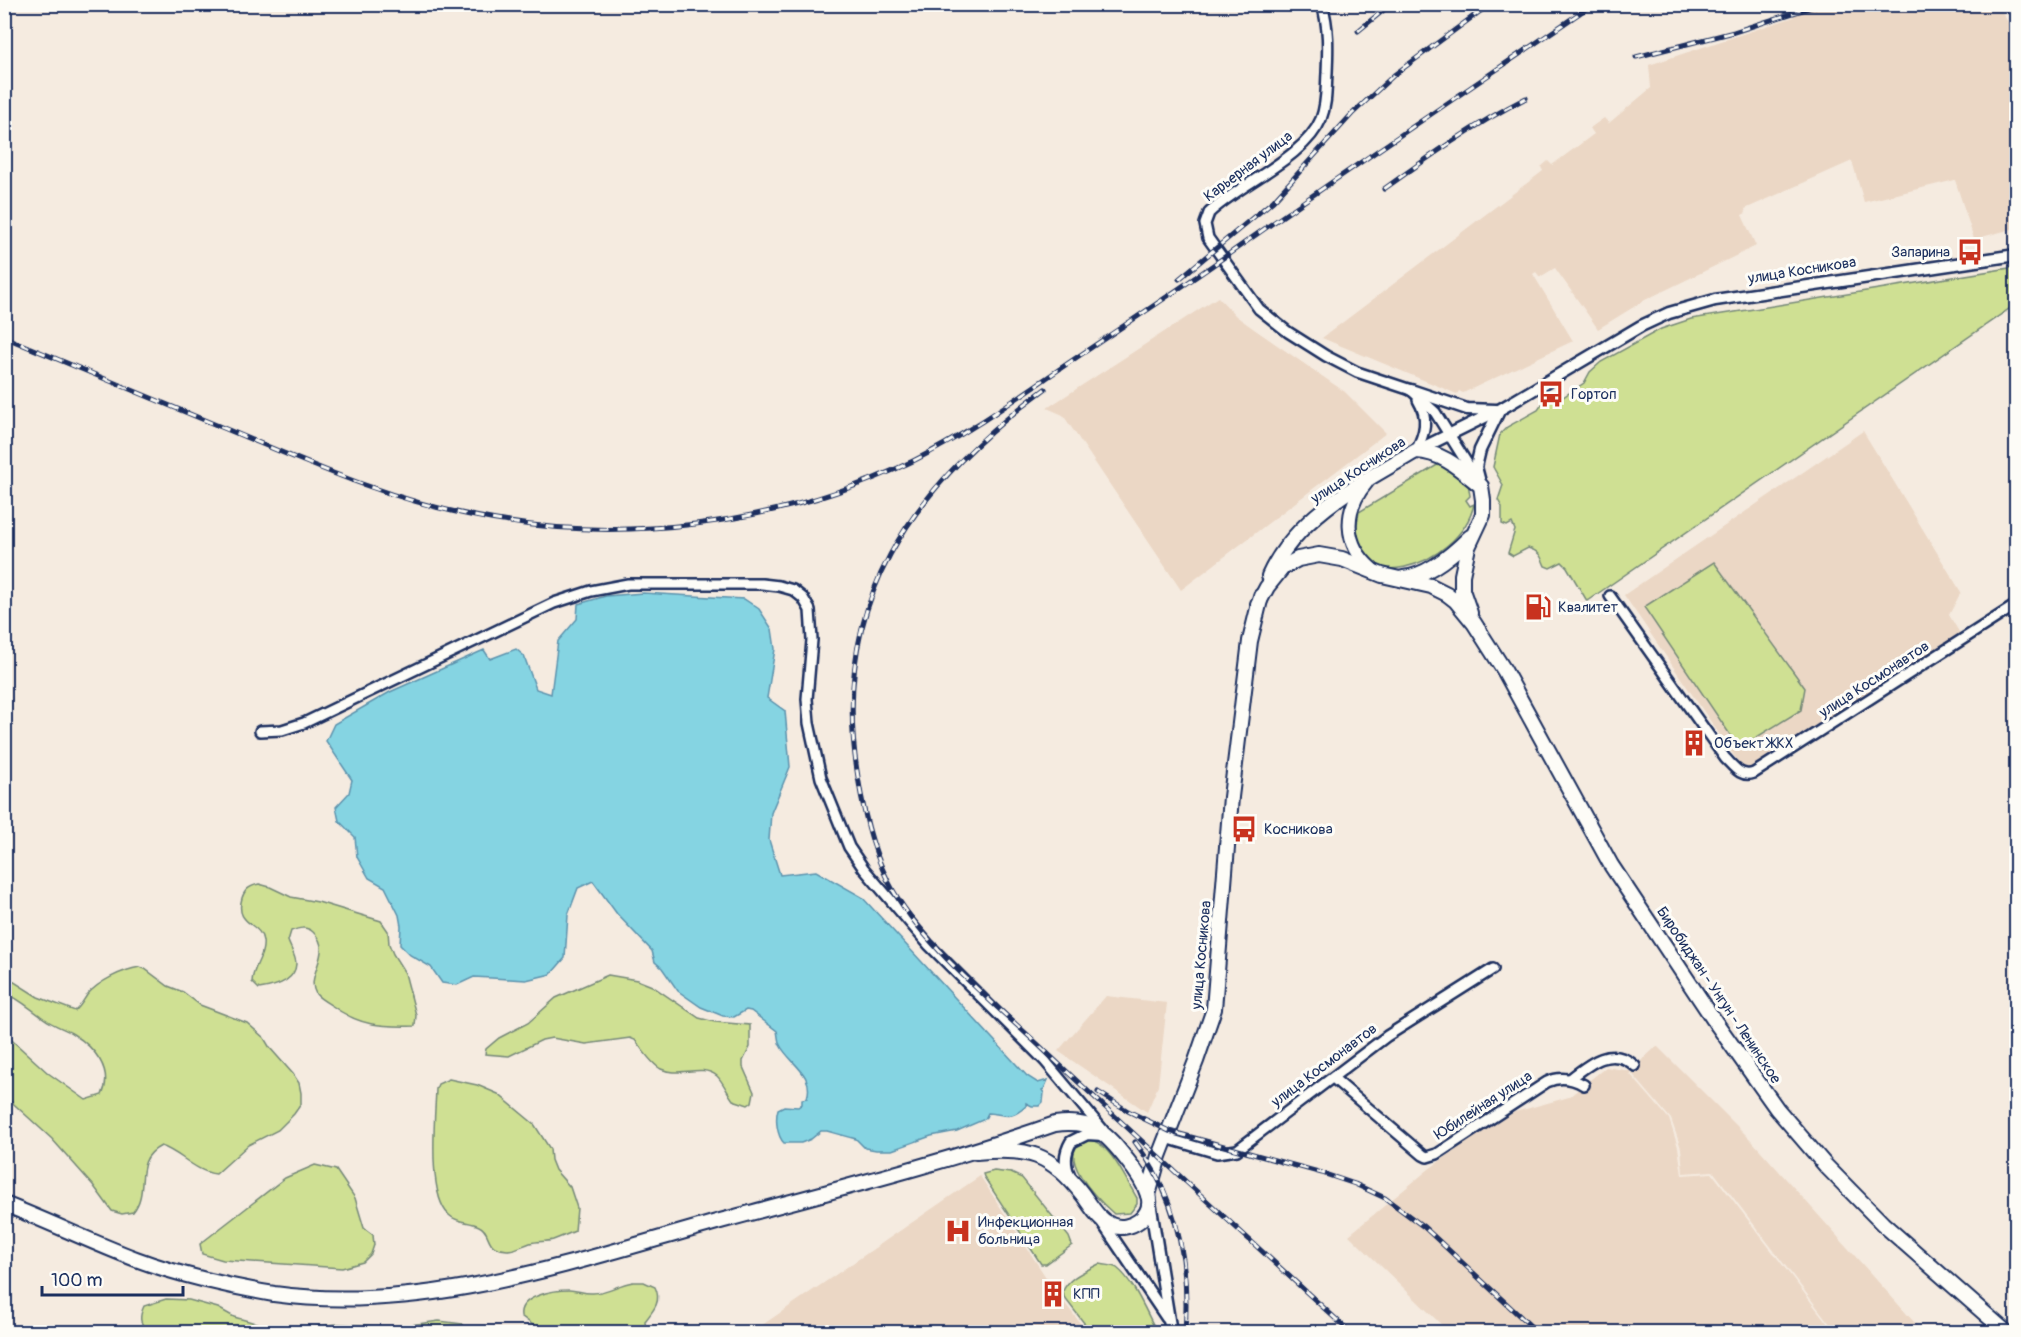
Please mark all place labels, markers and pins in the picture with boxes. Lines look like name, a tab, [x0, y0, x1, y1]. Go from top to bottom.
bus stop icon: Запарина	[1955, 237, 1985, 267]
place label: Запарина	[1891, 243, 1950, 262]
bus stop icon: Гортоп	[1536, 379, 1566, 409]
place label: Гортоп	[1571, 385, 1617, 404]
fuel station icon: Квалитет	[1523, 592, 1553, 622]
place label: Квалитет	[1558, 598, 1618, 617]
building icon: Объект ЖКХ	[1679, 728, 1709, 758]
place label: Объект ЖКХ	[1714, 734, 1793, 753]
bus stop icon: Косникова	[1229, 814, 1259, 844]
place label: Косникова	[1264, 820, 1333, 839]
place label: Инфекционная больница	[978, 1213, 1073, 1249]
hospital icon: Инфекционная больница	[943, 1216, 973, 1246]
building icon: КПП	[1038, 1279, 1068, 1309]
place label: КПП	[1073, 1285, 1100, 1304]

